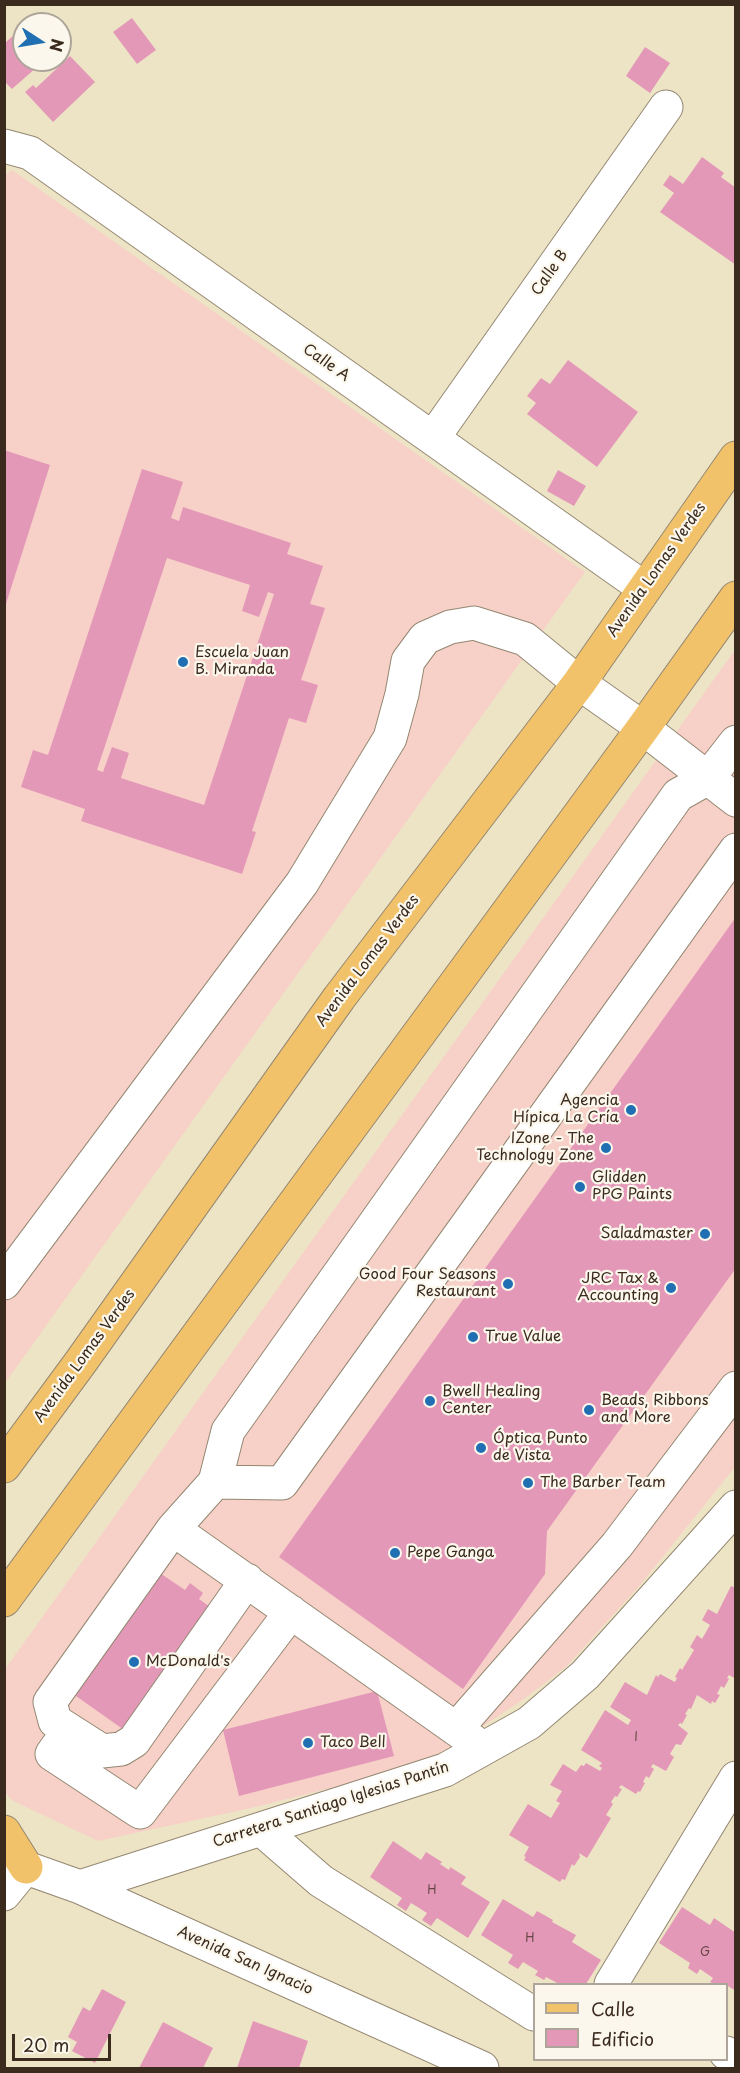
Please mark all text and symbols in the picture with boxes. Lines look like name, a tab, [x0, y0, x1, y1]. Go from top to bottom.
north arrow	[12, 12, 72, 72]
text: N	[45, 37, 71, 54]
street label: Calle B	[528, 247, 572, 299]
street label: Calle A	[299, 340, 353, 386]
street label: Avenida Lomas Verdes	[604, 499, 710, 641]
place label: Escuela Juan B. Miranda	[195, 644, 289, 679]
marker: Escuela Juan B. Miranda	[176, 655, 190, 669]
street label: Avenida Lomas Verdes	[313, 892, 423, 1030]
place label: Agencia Hípica La Cría	[513, 1092, 619, 1127]
marker: Agencia Hípica La Cría	[624, 1103, 638, 1117]
place label: IZone - The Technology Zone	[476, 1130, 594, 1165]
marker: IZone - The Technology Zone	[599, 1141, 613, 1155]
place label: Glidden PPG Paints	[592, 1169, 672, 1204]
marker: Glidden PPG Paints	[573, 1180, 587, 1194]
place label: Saladmaster	[601, 1225, 693, 1243]
marker: Saladmaster	[698, 1227, 712, 1241]
place label: Good Four Seasons Restaurant	[359, 1266, 496, 1301]
place label: JRC Tax & Accounting	[577, 1270, 659, 1305]
marker: Good Four Seasons Restaurant	[501, 1277, 515, 1291]
marker: JRC Tax & Accounting	[664, 1281, 678, 1295]
street label: Avenida Lomas Verdes	[31, 1286, 139, 1426]
place label: True Value	[485, 1328, 561, 1346]
marker: True Value	[466, 1330, 480, 1344]
place label: Bwell Healing Center	[442, 1383, 540, 1418]
place label: Beads, Ribbons and More	[601, 1392, 709, 1427]
marker: Bwell Healing Center	[423, 1394, 437, 1408]
marker: Beads, Ribbons and More	[582, 1403, 596, 1417]
place label: Óptica Punto de Vista	[493, 1430, 588, 1465]
marker: Óptica Punto de Vista	[474, 1441, 488, 1455]
place label: The Barber Team	[540, 1474, 666, 1492]
marker: The Barber Team	[521, 1476, 535, 1490]
place label: Pepe Ganga	[407, 1544, 494, 1562]
marker: Pepe Ganga	[388, 1546, 402, 1560]
place label: McDonald's	[146, 1653, 230, 1671]
marker: McDonald's	[127, 1655, 141, 1669]
house number: I	[634, 1731, 638, 1745]
place label: Taco Bell	[320, 1734, 386, 1752]
marker: Taco Bell	[301, 1736, 315, 1750]
street label: Carretera Santiago Iglesias Pantín	[211, 1758, 451, 1852]
house number: H	[427, 1884, 437, 1898]
street label: Avenida San Ignacio	[174, 1923, 316, 1999]
house number: H	[525, 1932, 535, 1946]
house number: G	[700, 1946, 710, 1960]
legend	[533, 1983, 728, 2061]
text: Calle	[591, 1995, 635, 2022]
scale bar	[15, 2022, 114, 2060]
text: Edificio	[591, 2025, 654, 2052]
text: 20 m	[23, 2031, 69, 2058]

